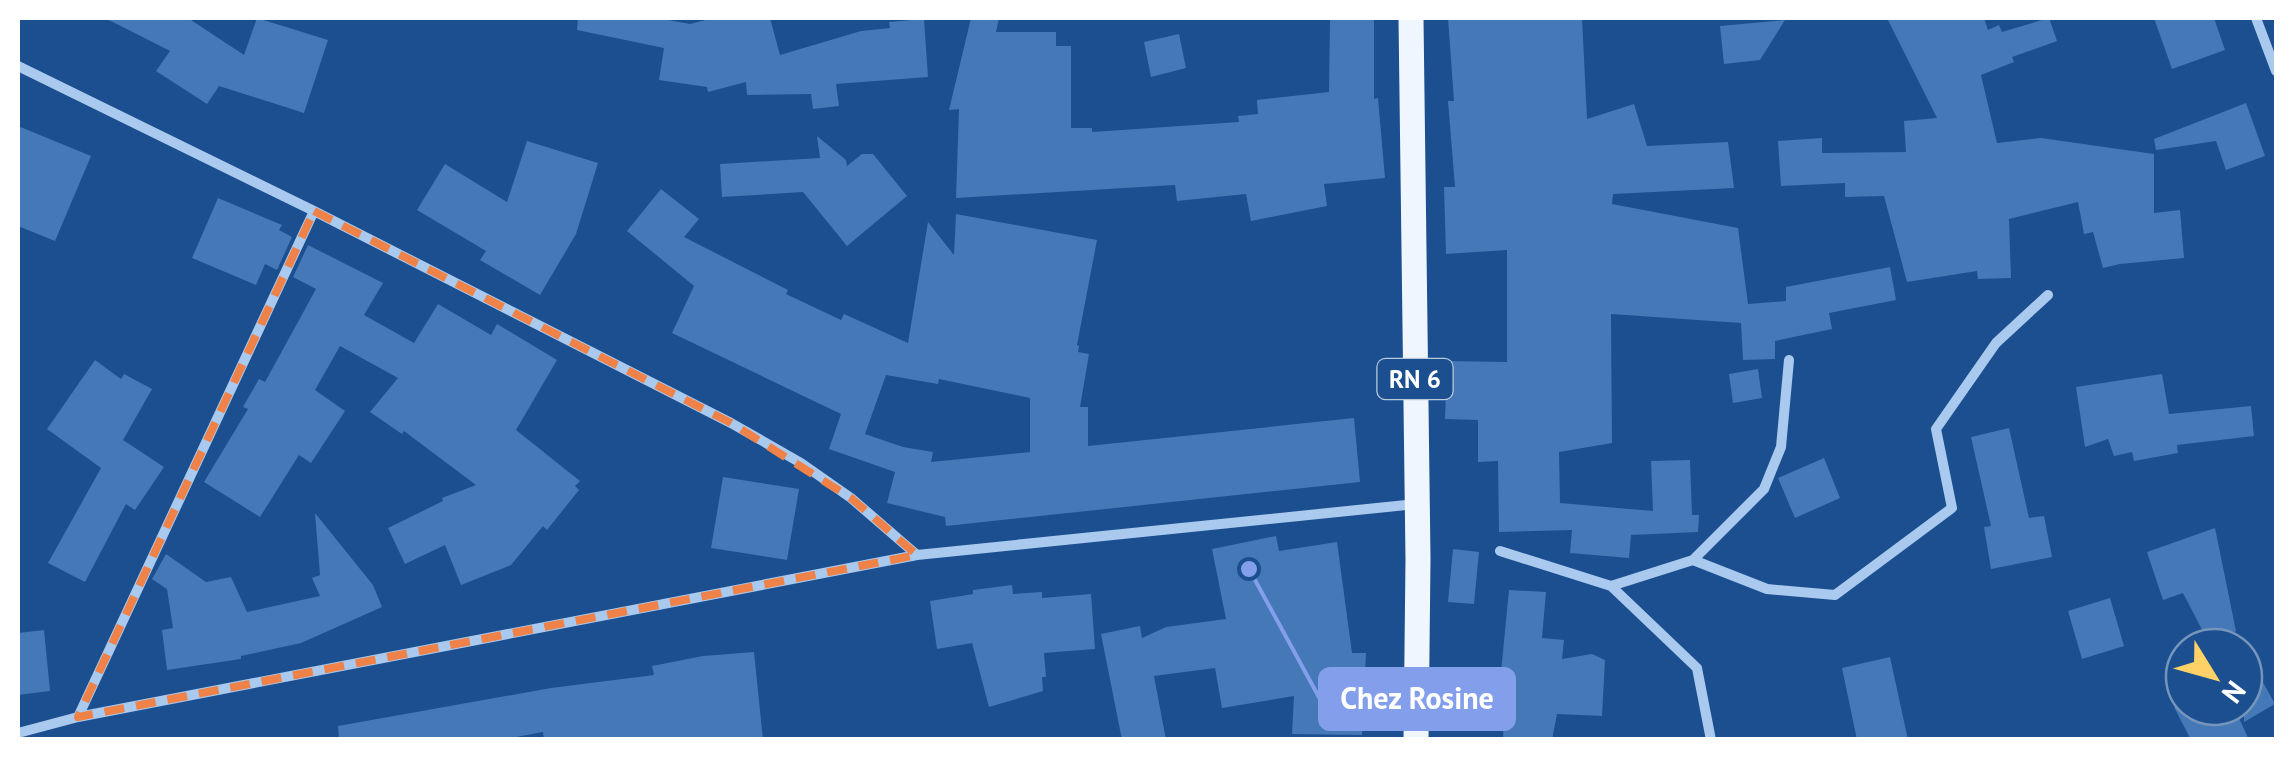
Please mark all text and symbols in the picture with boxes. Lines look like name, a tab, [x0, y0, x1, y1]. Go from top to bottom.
road number: RN 6	[1378, 359, 1452, 399]
north arrow	[2164, 627, 2264, 727]
callout: Chez Rosine	[1320, 669, 1514, 729]
text: N	[2214, 674, 2255, 711]
text: Chez Rosine	[1340, 678, 1494, 717]

